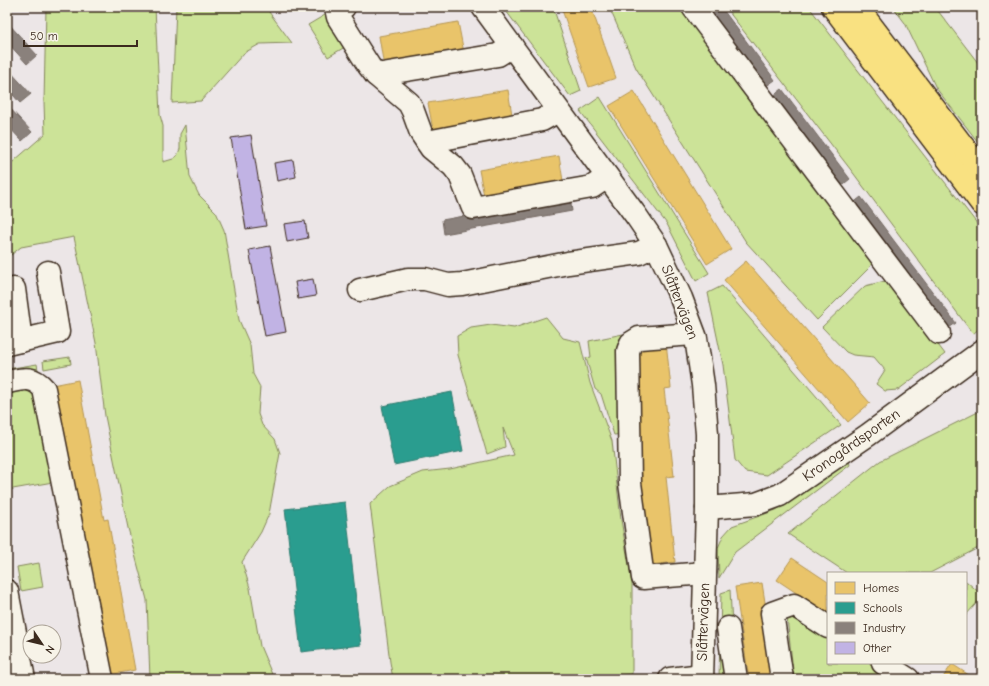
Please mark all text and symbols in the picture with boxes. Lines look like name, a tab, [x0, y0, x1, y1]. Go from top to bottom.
scale bar	[24, 22, 137, 48]
text: 50 m	[30, 29, 58, 43]
street label: Slåttervägen	[658, 262, 702, 342]
street label: Kronogårdsporten	[799, 405, 903, 485]
legend	[827, 572, 967, 664]
text: Homes	[863, 581, 899, 595]
street label: Slåttervägen	[693, 583, 713, 661]
text: Schools	[863, 601, 902, 615]
text: Industry	[863, 621, 906, 635]
north arrow	[22, 624, 62, 664]
text: Other	[863, 641, 892, 655]
text: N	[42, 643, 57, 656]

